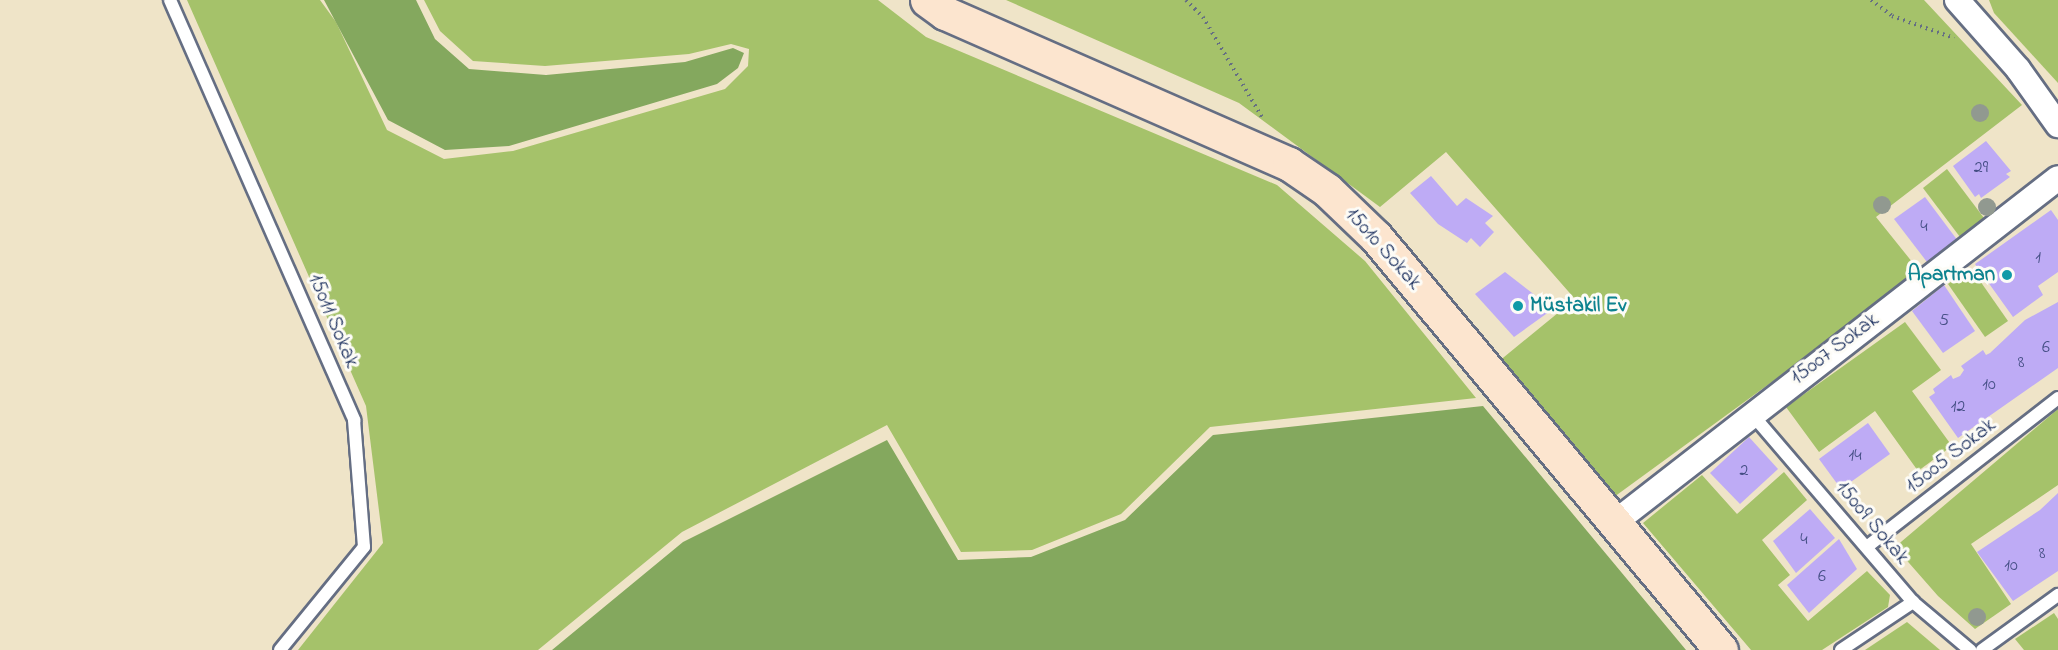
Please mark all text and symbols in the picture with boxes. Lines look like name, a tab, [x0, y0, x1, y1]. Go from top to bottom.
house number: 29	[1974, 157, 1988, 179]
street label: 15010 Sokak	[1339, 203, 1427, 295]
house number: 4	[1920, 216, 1928, 238]
house number: 1	[2035, 247, 2041, 269]
place label: Apartman	[1908, 262, 1995, 288]
marker: Apartman	[2000, 268, 2014, 282]
street label: 15011 Sokak	[302, 270, 364, 372]
place label: Müstakil Ev	[1530, 293, 1626, 319]
marker: Müstakil Ev	[1511, 299, 1525, 313]
street label: 15007 Sokak	[1786, 308, 1884, 390]
house number: 5	[1939, 310, 1949, 332]
house number: 6	[2042, 337, 2050, 359]
house number: 8	[2018, 352, 2024, 374]
house number: 10	[1982, 374, 1996, 396]
house number: 12	[1951, 396, 1965, 418]
street label: 15005 Sokak	[1901, 413, 2001, 499]
house number: 14	[1848, 445, 1862, 467]
house number: 2	[1740, 460, 1748, 482]
street label: 15009 Sokak	[1830, 476, 1914, 570]
house number: 4	[1800, 529, 1808, 551]
house number: 8	[2039, 543, 2045, 565]
house number: 10	[2004, 555, 2018, 577]
house number: 6	[1818, 566, 1826, 588]

